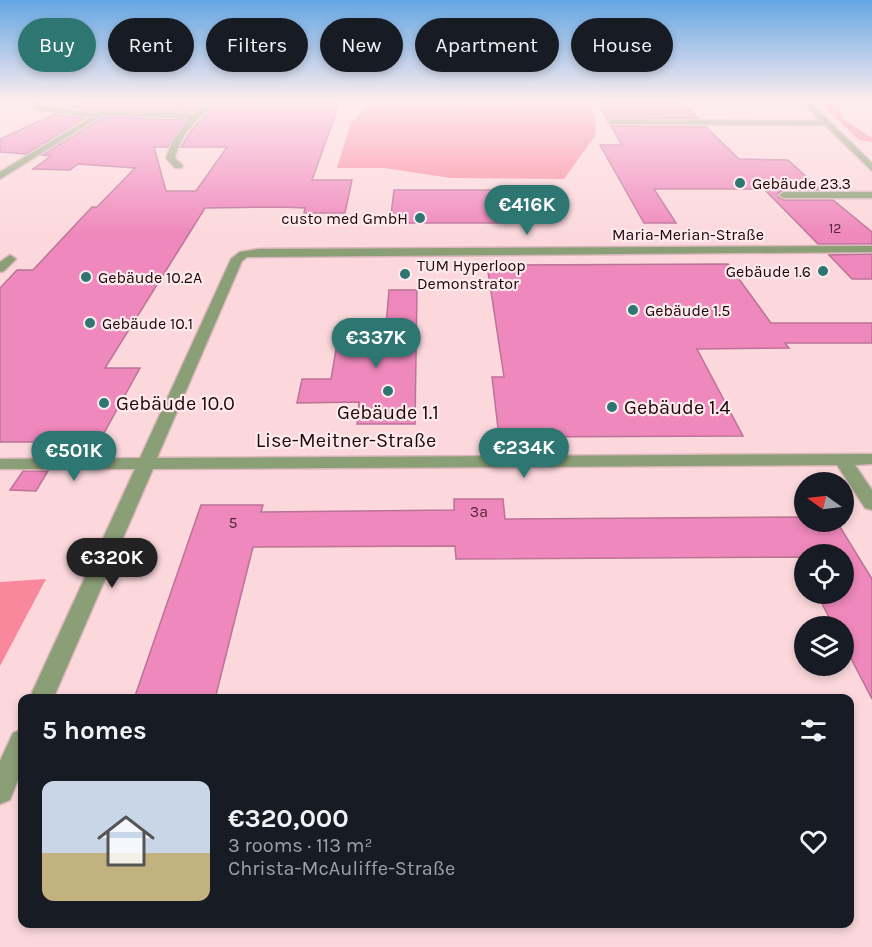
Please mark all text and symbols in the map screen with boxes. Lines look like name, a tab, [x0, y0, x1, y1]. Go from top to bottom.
chip: Buy	[18, 18, 96, 72]
chip: Rent	[108, 18, 194, 72]
chip: Filters	[206, 18, 308, 72]
chip: New	[320, 18, 403, 72]
chip: Apartment	[415, 18, 559, 72]
chip: House	[571, 18, 673, 72]
place label: Gebäude 23.3	[752, 174, 851, 193]
marker: Gebäude 23.3	[733, 176, 747, 190]
pin: €416K	[485, 185, 569, 236]
text: €416K	[499, 193, 555, 216]
place label: custo med GmbH	[281, 209, 408, 228]
marker: custo med GmbH	[413, 211, 427, 225]
house number: 12	[829, 220, 841, 237]
street label: Maria-Merian-Straße	[612, 225, 764, 244]
place label: TUM Hyperloop Demonstrator	[417, 256, 526, 293]
place label: Gebäude 1.6	[726, 262, 811, 281]
marker: Gebäude 1.6	[816, 264, 830, 278]
marker: TUM Hyperloop Demonstrator	[398, 267, 412, 281]
place label: Gebäude 10.2A	[98, 268, 202, 287]
marker: Gebäude 10.2A	[79, 270, 93, 284]
place label: Gebäude 1.5	[645, 301, 730, 320]
marker: Gebäude 1.5	[626, 303, 640, 317]
place label: Gebäude 10.1	[102, 314, 193, 333]
marker: Gebäude 10.1	[83, 316, 97, 330]
pin: €337K	[334, 318, 418, 369]
text: €337K	[346, 326, 406, 349]
marker: Gebäude 1.1	[381, 384, 395, 398]
place label: Gebäude 10.0	[116, 392, 235, 415]
marker: Gebäude 10.0	[97, 396, 111, 410]
place label: Gebäude 1.4	[624, 396, 730, 419]
marker: Gebäude 1.4	[605, 400, 619, 414]
place label: Gebäude 1.1	[337, 401, 439, 424]
pin: €234K	[482, 428, 566, 479]
street label: Lise-Meitner-Straße	[256, 429, 436, 452]
pin: €501K	[32, 431, 116, 482]
text: €234K	[493, 436, 555, 459]
text: €501K	[45, 439, 103, 462]
north arrow	[794, 472, 854, 532]
map controls	[794, 472, 854, 676]
house number: 3a	[470, 502, 488, 521]
house number: 5	[228, 513, 238, 532]
pin: €320K	[70, 538, 154, 589]
button: locate	[794, 544, 854, 604]
text: €320K	[81, 546, 143, 569]
button: layers	[794, 616, 854, 676]
icon: filters	[797, 714, 830, 747]
text: 5 homes	[42, 715, 147, 746]
text: €320,000	[228, 803, 349, 834]
icon: home	[90, 805, 162, 877]
icon: heart	[797, 825, 830, 858]
text: 3 rooms · 113 m²	[228, 834, 372, 857]
text: Christa-McAuliffe-Straße	[228, 857, 455, 880]

